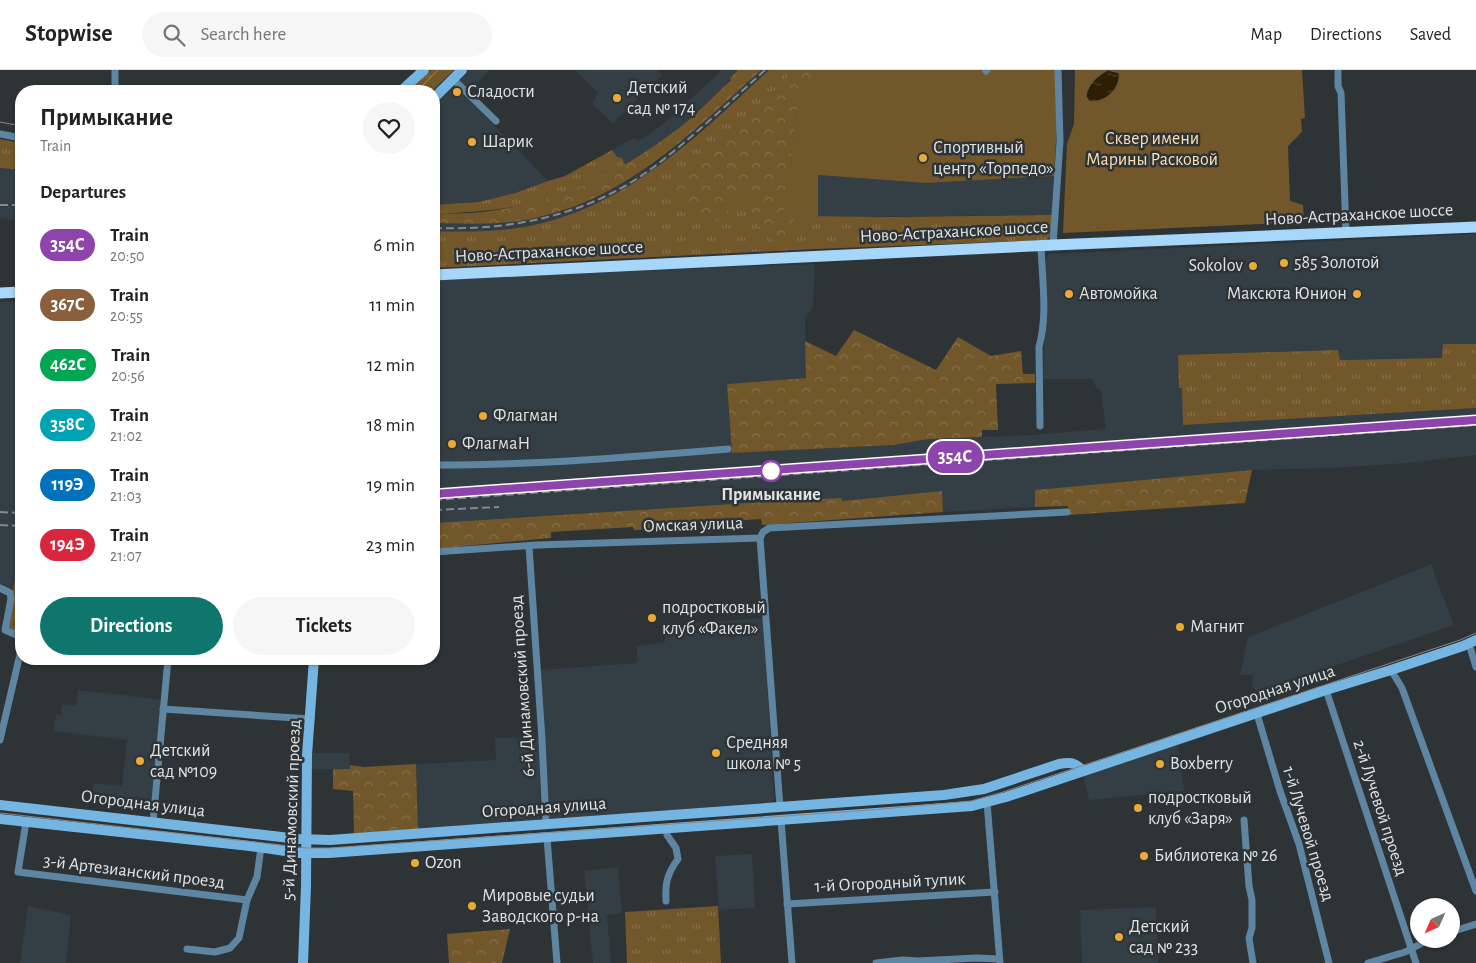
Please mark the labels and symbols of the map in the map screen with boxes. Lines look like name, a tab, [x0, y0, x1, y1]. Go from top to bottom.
place label: Детский сад № 174	[627, 79, 696, 118]
place label: Сладости	[467, 83, 535, 101]
marker: Сладости	[451, 86, 463, 98]
marker: Детский сад № 174	[611, 92, 623, 104]
park label: Сквер имени Марины Расковой	[1086, 130, 1218, 169]
place label: Шарик	[482, 133, 534, 151]
marker: Шарик	[466, 136, 478, 148]
place label: Спортивный центр «Торпедо»	[933, 139, 1054, 178]
marker: Спортивный центр «Торпедо»	[917, 152, 929, 164]
street label: Ново-Астраханское шоссе	[1264, 201, 1454, 229]
street label: Ново-Астраханское шоссе	[859, 218, 1049, 246]
street label: Ново-Астраханское шоссе	[454, 238, 644, 266]
place label: 585 Золотой	[1294, 254, 1380, 272]
place label: Sokolov	[1189, 257, 1243, 275]
marker: 585 Золотой	[1278, 257, 1290, 269]
marker: Sokolov	[1247, 260, 1259, 272]
place label: Автомойка	[1079, 285, 1158, 303]
place label: Максюта Юнион	[1227, 285, 1347, 303]
marker: Автомойка	[1063, 288, 1075, 300]
marker: Максюта Юнион	[1351, 288, 1363, 300]
place label: Флагман	[493, 407, 558, 425]
marker: Флагман	[477, 410, 489, 422]
place label: ФлагмаН	[462, 435, 530, 453]
marker: ФлагмаН	[446, 438, 458, 450]
line badge: 354С	[920, 441, 990, 473]
marker: Примыкание	[760, 460, 782, 482]
place label: Примыкание	[721, 486, 821, 504]
street label: Омская улица	[642, 514, 744, 536]
street label: 6-й Динамовский проезд	[508, 595, 538, 777]
place label: подростковый клуб «Факел»	[662, 599, 766, 638]
marker: подростковый клуб «Факел»	[646, 612, 658, 624]
place label: Магнит	[1190, 618, 1245, 636]
marker: Магнит	[1174, 621, 1186, 633]
street label: Огородная улица	[1213, 662, 1337, 718]
street label: 5-й Динамовский проезд	[280, 719, 304, 901]
place label: Средняя школа № 5	[726, 734, 801, 773]
street label: 2-й Лучевой проезд	[1350, 738, 1410, 878]
place label: Детский сад №109	[150, 742, 217, 781]
marker: Средняя школа № 5	[710, 747, 722, 759]
marker: Детский сад №109	[134, 755, 146, 767]
place label: Boxberry	[1170, 755, 1233, 773]
marker: Boxberry	[1154, 758, 1166, 770]
street label: 1-й Лучевой проезд	[1279, 765, 1337, 903]
street label: Огородная улица	[80, 787, 206, 821]
place label: подростковый клуб «Заря»	[1148, 789, 1252, 828]
street label: Огородная улица	[481, 795, 607, 821]
marker: подростковый клуб «Заря»	[1132, 802, 1144, 814]
place label: Библиотека № 26	[1154, 846, 1278, 865]
marker: Библиотека № 26	[1138, 850, 1150, 862]
street label: 3-й Артезианский проезд	[42, 852, 226, 892]
place label: Ozon	[425, 854, 462, 872]
marker: Ozon	[409, 857, 421, 869]
street label: 1-й Огородный тупик	[814, 870, 967, 896]
place label: Мировые судьи Заводского р-на	[482, 887, 599, 926]
north arrow	[1410, 898, 1460, 948]
marker: Мировые судьи Заводского р-на	[466, 900, 478, 912]
place label: Детский сад № 233	[1129, 918, 1198, 957]
marker: Детский сад № 233	[1113, 931, 1125, 943]

